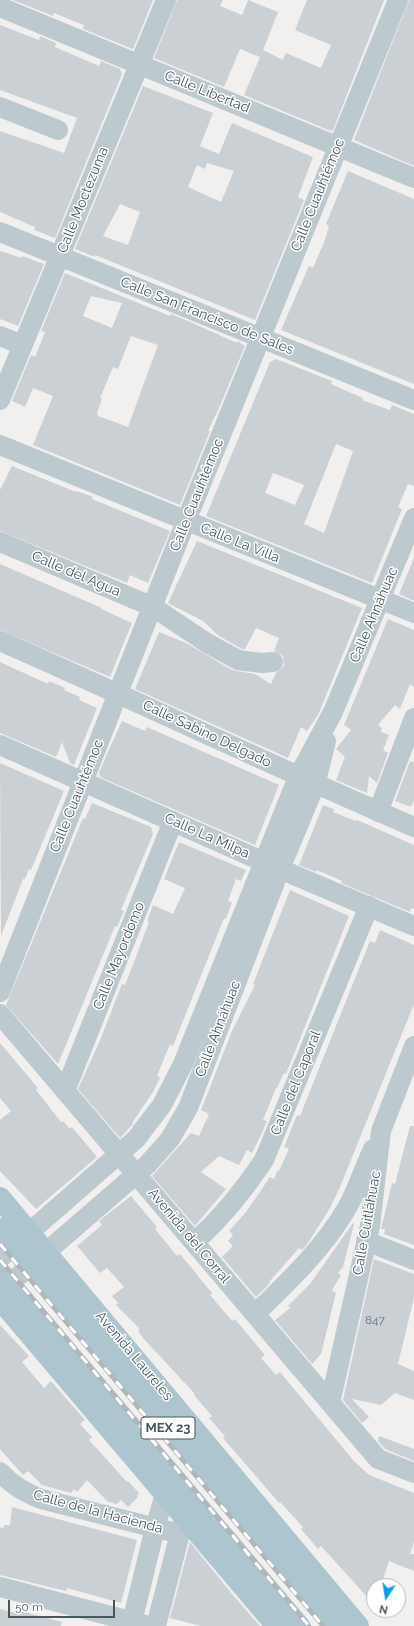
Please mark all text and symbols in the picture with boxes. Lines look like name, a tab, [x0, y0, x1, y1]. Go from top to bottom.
street label: Calle Libertad	[162, 67, 252, 117]
street label: Calle Cuauhtémoc	[288, 136, 348, 254]
street label: Calle Moctezuma	[54, 144, 112, 256]
street label: Calle San Francisco de Sales	[118, 274, 296, 358]
street label: Calle Cuauhtémoc	[167, 436, 227, 554]
street label: Calle La Villa	[198, 520, 282, 566]
street label: Calle del Agua	[29, 548, 123, 600]
street label: Calle Ahnáhuac	[346, 565, 402, 665]
street label: Calle Sabino Delgado	[140, 697, 274, 771]
street label: Calle Cuauhtémoc	[47, 737, 107, 855]
street label: Calle La Milpa	[162, 810, 252, 862]
street label: Calle Mayordomo	[90, 900, 148, 1012]
street label: Calle Ahnáhuac	[192, 978, 244, 1080]
street label: Calle del Caporal	[267, 1028, 325, 1138]
street label: Calle Cuitláhuac	[350, 1170, 384, 1276]
street label: Avenida del Corral	[144, 1185, 234, 1287]
street label: Avenida Laureles	[92, 1308, 176, 1404]
house number: 847	[365, 1313, 385, 1327]
road number: MEX 23	[141, 1417, 195, 1439]
street label: Calle de la Hacienda	[31, 1487, 165, 1537]
north arrow	[366, 1578, 406, 1618]
scale bar	[10, 1592, 117, 1618]
text: 50 m	[15, 1600, 43, 1614]
text: N	[378, 1602, 389, 1616]

